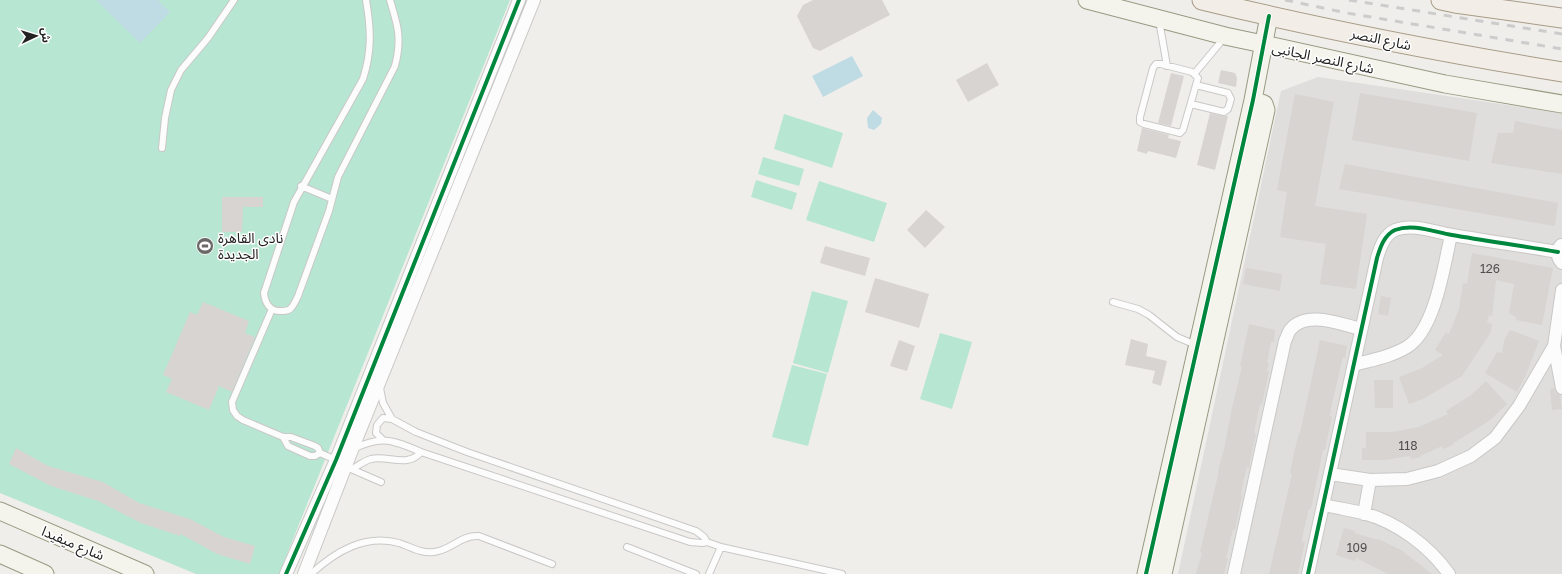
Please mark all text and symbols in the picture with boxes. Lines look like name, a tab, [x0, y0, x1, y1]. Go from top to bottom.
north arrow	[16, 16, 56, 56]
street label: شارع النصر	[1348, 24, 1413, 56]
text: ش	[38, 27, 53, 43]
street label: شارع النصر الجانبى	[1270, 38, 1376, 80]
place label: نادى القاهرة الجديدة	[218, 229, 284, 262]
sports icon: نادى القاهرة الجديدة	[195, 236, 215, 256]
house number: 126	[1480, 261, 1500, 276]
house number: 118	[1399, 438, 1417, 453]
street label: شارع ميفيدا	[38, 522, 107, 566]
house number: 109	[1347, 540, 1367, 555]

